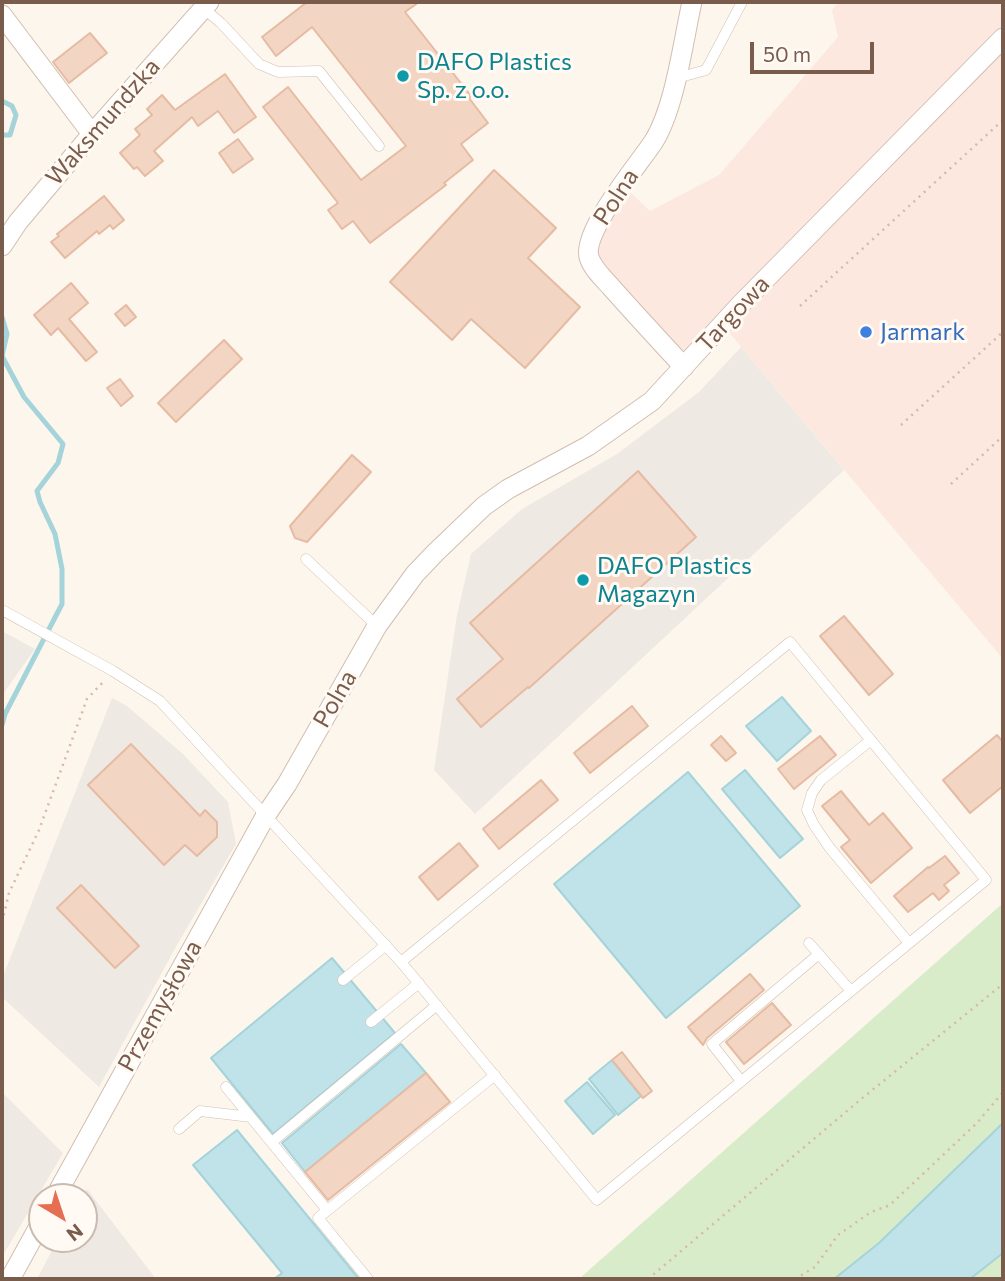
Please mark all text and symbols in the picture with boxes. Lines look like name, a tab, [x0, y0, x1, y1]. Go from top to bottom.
scale bar	[753, 28, 877, 72]
text: 50 m	[763, 41, 811, 66]
place label: DAFO Plastics Sp. z o.o.	[417, 48, 572, 104]
street label: Waksmundzka	[40, 53, 166, 191]
marker: DAFO Plastics Sp. z o.o.	[395, 68, 411, 84]
street label: Polna	[587, 163, 645, 231]
street label: Targowa	[691, 270, 775, 358]
place label: Jarmark	[880, 318, 965, 346]
marker: Jarmark	[858, 324, 874, 340]
place label: DAFO Plastics Magazyn	[597, 552, 752, 608]
marker: DAFO Plastics Magazyn	[575, 572, 591, 588]
street label: Polna	[307, 665, 363, 733]
street label: Przemysłowa	[112, 935, 208, 1077]
north arrow	[28, 1183, 98, 1253]
text: N	[62, 1220, 88, 1247]

